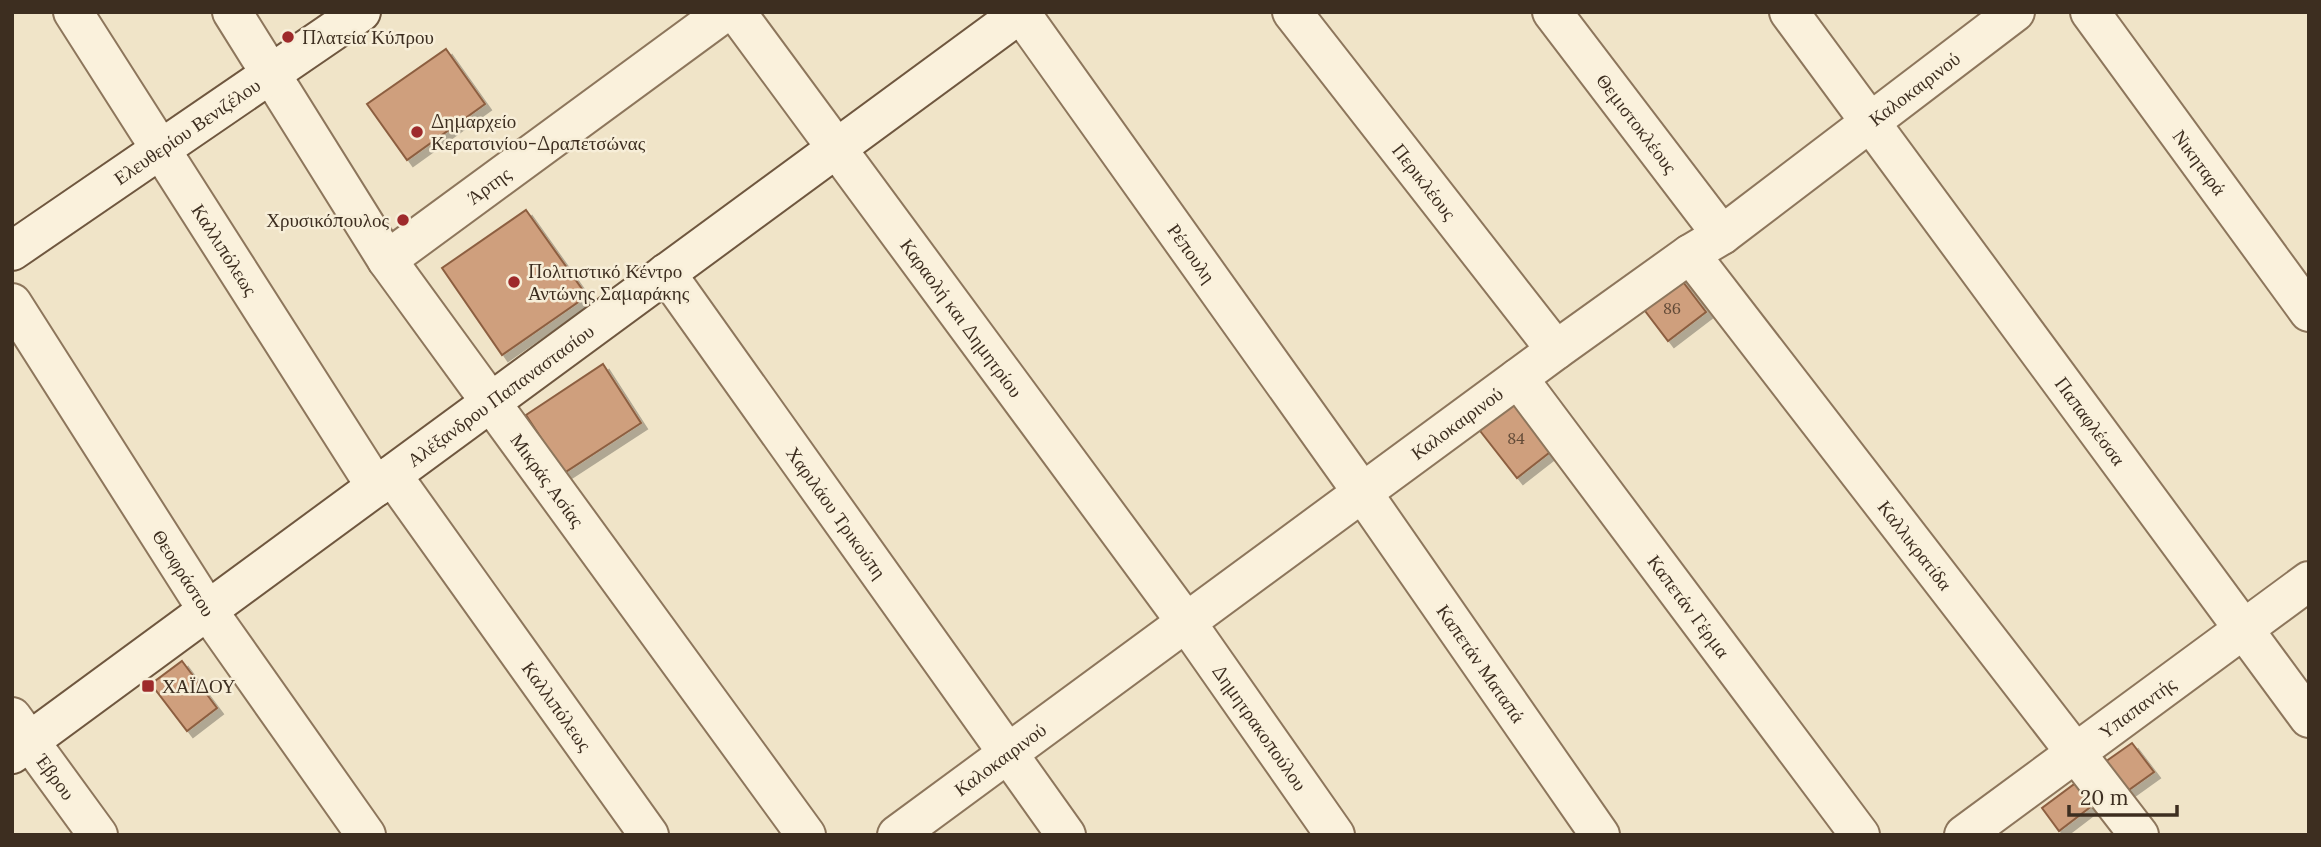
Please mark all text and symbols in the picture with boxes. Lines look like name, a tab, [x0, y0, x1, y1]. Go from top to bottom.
place label: Πλατεία Κύπρου	[302, 25, 434, 49]
marker: Πλατεία Κύπρου	[280, 29, 296, 45]
street label: Καλοκαιρινού	[1864, 46, 1965, 131]
street label: Θεμιστοκλέους	[1591, 69, 1683, 178]
street label: Ελευθερίου Βενιζέλου	[109, 73, 265, 190]
place label: Δημαρχείο Κερατσινίου-Δραπετσώνας	[431, 109, 646, 155]
marker: Δημαρχείο Κερατσινίου-Δραπετσώνας	[409, 124, 425, 140]
street label: Νικηταρά	[2168, 125, 2232, 200]
street label: Περικλέους	[1387, 138, 1462, 225]
street label: Άρτης	[462, 161, 516, 209]
street label: Καλλιπόλεως	[187, 199, 263, 300]
place label: Χρυσικόπουλος	[266, 208, 389, 232]
marker: Χρυσικόπουλος	[395, 212, 411, 228]
street label: Ρέπουλη	[1162, 219, 1221, 288]
street label: Καραολή και Δημητρίου	[895, 234, 1028, 402]
place label: Πολιτιστικό Κέντρο Αντώνης Σαμαράκης	[528, 259, 690, 305]
marker: Πολιτιστικό Κέντρο Αντώνης Σαμαράκης	[506, 274, 522, 290]
house number: 86	[1663, 298, 1681, 318]
street label: Αλέξανδρου Παπαναστασίου	[402, 319, 598, 472]
street label: Παπαφλέσσα	[2050, 372, 2131, 470]
street label: Καλοκαιρινού	[1406, 381, 1507, 465]
house number: 84	[1507, 428, 1525, 448]
street label: Μικράς Ασίας	[505, 429, 590, 532]
street label: Χαριλάου Τρικούπη	[781, 442, 892, 583]
street label: Καλλικρατίδα	[1873, 495, 1957, 595]
street label: Θεοφράστου	[147, 525, 220, 621]
street label: Καπετάν Γέρμα	[1642, 550, 1735, 663]
street label: Καπετάν Ματαπά	[1432, 600, 1530, 727]
street label: Καλλιπόλεως	[517, 657, 597, 756]
street label: Δημητρακοπούλου	[1207, 660, 1312, 795]
street label: Υπαπαντής	[2094, 671, 2181, 744]
place label: ΧΑΪΔΟΥ	[162, 674, 236, 698]
marker: ΧΑΪΔΟΥ	[140, 678, 156, 694]
street label: Καλοκαιρινού	[949, 717, 1051, 801]
street label: Έβρου	[30, 748, 80, 805]
scale bar	[2069, 774, 2178, 818]
text: 20 m	[2080, 784, 2129, 811]

